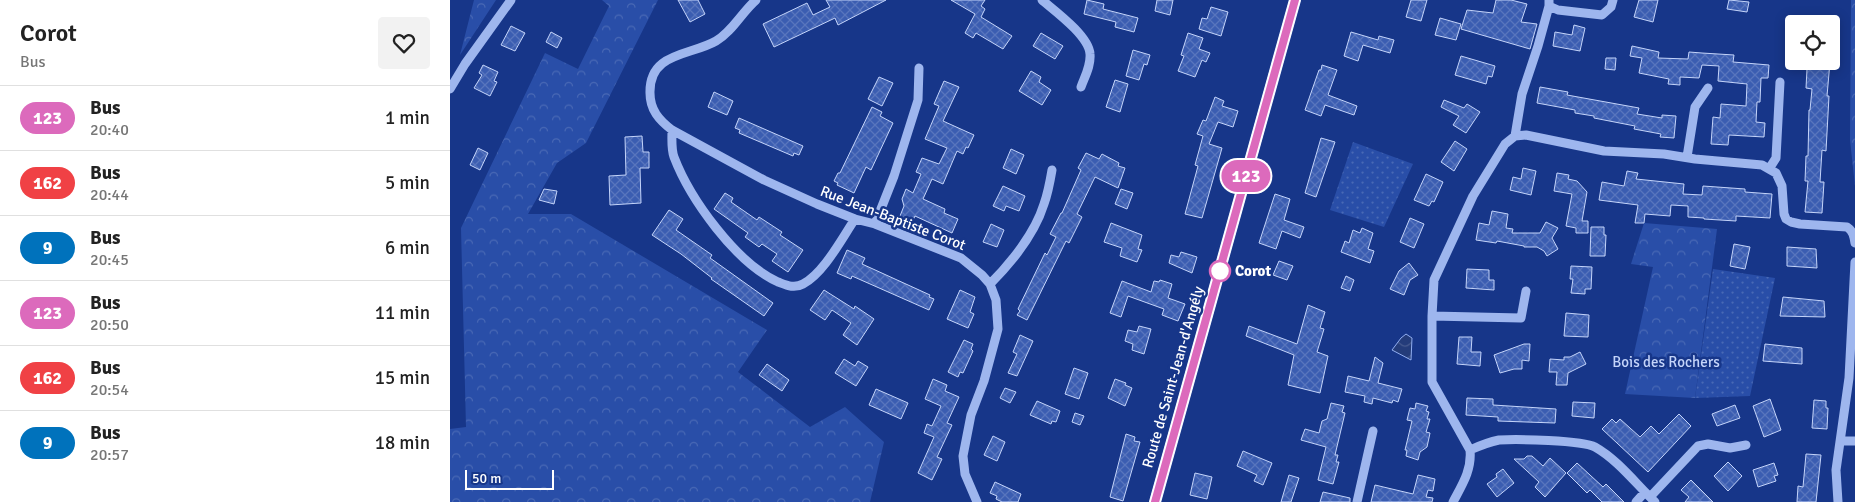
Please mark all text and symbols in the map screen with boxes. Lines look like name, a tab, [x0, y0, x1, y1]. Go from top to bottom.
map controls	[1785, 15, 1840, 70]
button: locate	[1785, 15, 1840, 70]
button: heart	[378, 17, 430, 69]
text: Corot	[20, 18, 77, 48]
text: Bus	[20, 52, 45, 72]
text: Bus	[90, 96, 121, 120]
text: 1 min	[385, 106, 430, 130]
text: 123	[33, 107, 62, 129]
text: 20:40	[90, 120, 129, 140]
line badge: 123	[1217, 160, 1275, 192]
text: Bus	[90, 161, 121, 185]
text: 123	[1231, 165, 1261, 187]
text: 5 min	[385, 171, 430, 195]
text: 162	[33, 172, 62, 194]
street label: Rue Jean-Baptiste Corot	[818, 182, 968, 254]
text: 20:44	[90, 185, 129, 205]
text: Bus	[90, 226, 121, 250]
text: 6 min	[385, 236, 430, 260]
text: 9	[43, 237, 52, 259]
text: 20:45	[90, 250, 129, 270]
marker: Corot	[1209, 260, 1231, 282]
place label: Corot	[1235, 262, 1271, 280]
street label: Route de Saint-Jean-d'Angély	[1138, 284, 1208, 470]
text: Bus	[90, 291, 121, 315]
text: 11 min	[375, 301, 430, 325]
text: 123	[33, 302, 62, 324]
text: 20:50	[90, 315, 129, 335]
park label: Bois des Rochers	[1612, 353, 1720, 371]
text: Bus	[90, 356, 121, 380]
text: 15 min	[375, 366, 430, 390]
text: 162	[33, 367, 62, 389]
text: 20:54	[90, 380, 129, 400]
text: Bus	[90, 421, 121, 445]
text: 18 min	[375, 431, 430, 455]
text: 9	[43, 432, 52, 454]
text: 20:57	[90, 445, 129, 465]
scale bar	[465, 467, 554, 490]
text: 50 m	[472, 470, 501, 487]

